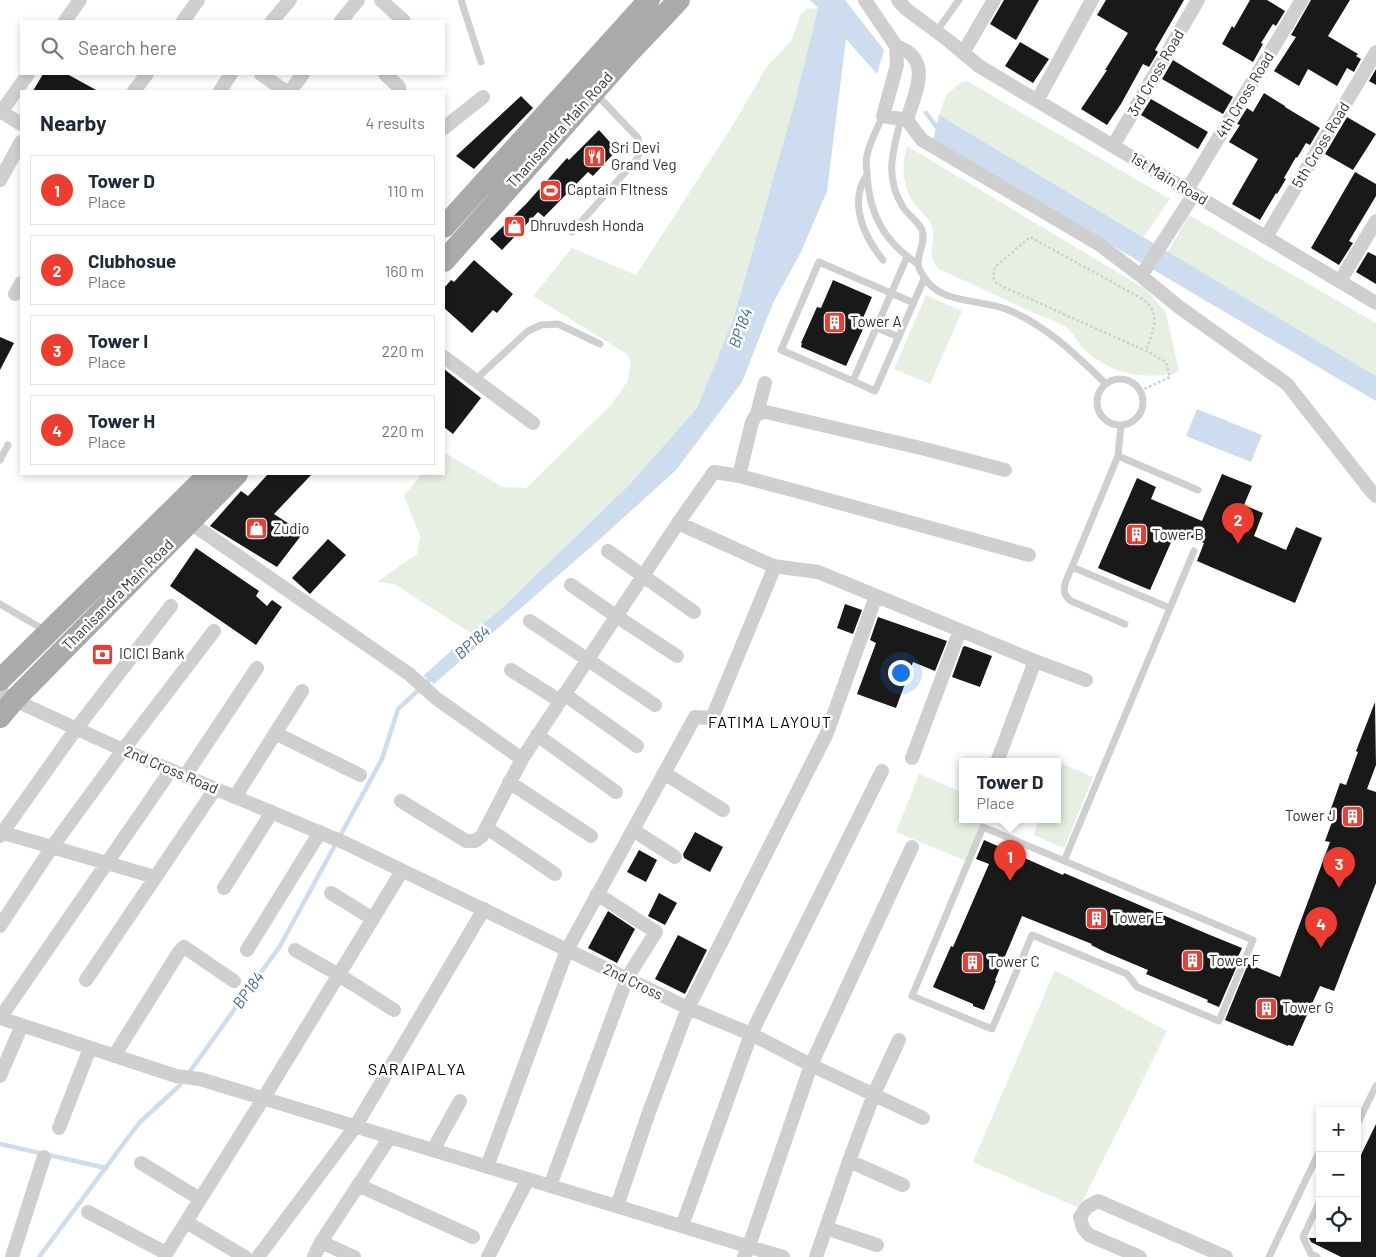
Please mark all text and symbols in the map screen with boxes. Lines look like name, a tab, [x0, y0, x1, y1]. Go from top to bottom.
search box	[20, 20, 445, 75]
street label: 3rd Cross Road	[1123, 26, 1187, 119]
icon: search	[38, 34, 66, 62]
text: Search here	[78, 36, 177, 59]
street label: 4th Cross Road	[1211, 48, 1277, 141]
street label: Thanisandra Main Road	[502, 68, 616, 191]
street label: 5th Cross Road	[1287, 98, 1353, 191]
text: Nearby	[40, 110, 106, 135]
text: 4 results	[365, 113, 425, 132]
place label: Sri Devi Grand Veg	[611, 138, 677, 173]
restaurant icon: Sri Devi Grand Veg	[583, 145, 607, 169]
street label: 1st Main Road	[1127, 148, 1212, 208]
text: Tower D	[88, 169, 155, 192]
sports icon: Captain FItness	[539, 178, 563, 202]
place label: Captain FItness	[567, 180, 668, 198]
text: 1	[54, 181, 60, 200]
text: 110 m	[387, 181, 424, 200]
text: Place	[88, 192, 126, 211]
shop icon: Dhruvdesh Honda	[502, 214, 526, 238]
place label: Dhruvdesh Honda	[530, 216, 644, 234]
text: Clubhosue	[88, 249, 176, 272]
text: 2	[53, 261, 61, 280]
text: 160 m	[385, 261, 424, 280]
text: Place	[88, 272, 126, 291]
water label: BP184	[724, 305, 755, 350]
building icon: Tower A	[822, 310, 846, 334]
place label: Tower A	[850, 312, 901, 330]
text: Tower I	[88, 329, 148, 352]
text: 3	[53, 341, 61, 360]
text: 220 m	[381, 341, 424, 360]
text: Place	[88, 352, 126, 371]
text: Tower H	[88, 409, 155, 432]
text: 4	[52, 421, 62, 440]
text: 220 m	[381, 421, 424, 440]
text: Place	[88, 432, 126, 451]
pin: 2	[1222, 503, 1254, 544]
shop icon: Zudio	[245, 517, 269, 541]
place label: Zudio	[273, 519, 309, 537]
building icon: Tower B	[1124, 523, 1148, 547]
place label: Tower B	[1152, 525, 1204, 543]
street label: Thanisandra Main Road	[58, 535, 177, 654]
water label: BP184	[450, 621, 493, 662]
bank icon: ICICI Bank	[91, 642, 115, 666]
place label: ICICI Bank	[119, 644, 185, 662]
your location	[888, 660, 914, 686]
district label: FATIMA LAYOUT	[708, 712, 832, 731]
street label: 2nd Cross Road	[122, 741, 221, 797]
popup	[959, 758, 1061, 823]
text: Tower D	[976, 770, 1044, 793]
text: Place	[976, 793, 1015, 812]
building icon: Tower J	[1340, 804, 1364, 828]
place label: Tower J	[1285, 806, 1336, 824]
pin: 1	[994, 840, 1026, 881]
pin: 3	[1323, 847, 1355, 888]
building icon: Tower E	[1084, 906, 1108, 930]
pin: 4	[1305, 907, 1337, 948]
place label: Tower E	[1112, 908, 1163, 926]
building icon: Tower F	[1181, 949, 1205, 973]
building icon: Tower C	[960, 950, 984, 974]
place label: Tower F	[1209, 951, 1260, 969]
place label: Tower C	[988, 952, 1039, 970]
street label: 2nd Cross	[601, 959, 666, 1003]
water label: BP184	[228, 968, 267, 1012]
building icon: Tower G	[1254, 996, 1278, 1020]
place label: Tower G	[1282, 998, 1334, 1016]
district label: SARAIPALYA	[368, 1059, 466, 1078]
map controls	[1316, 1107, 1361, 1242]
button: +	[1316, 1107, 1361, 1152]
button: −	[1316, 1152, 1361, 1197]
button: locate	[1316, 1197, 1361, 1242]

